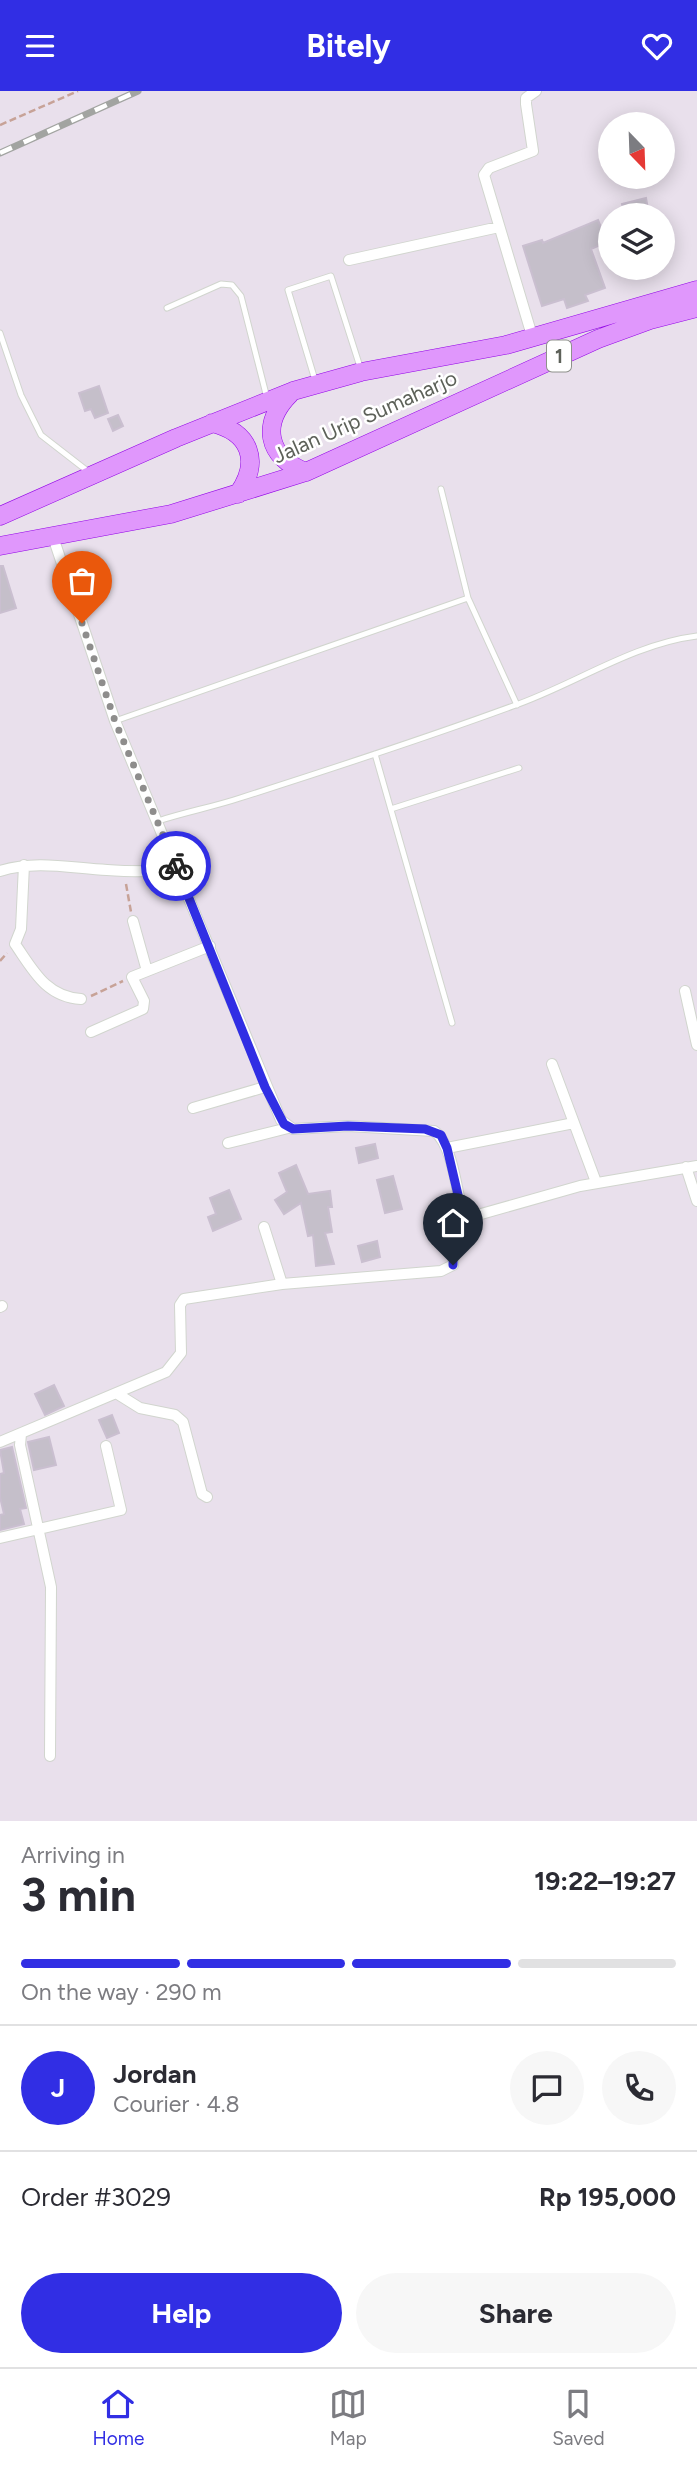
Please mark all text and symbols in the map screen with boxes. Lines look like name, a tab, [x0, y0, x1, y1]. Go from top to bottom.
icon: menu	[21, 27, 59, 65]
text: Bitely	[306, 27, 391, 65]
icon: heart	[638, 27, 676, 65]
north arrow	[598, 112, 676, 189]
map controls	[598, 112, 675, 280]
button: layers	[598, 203, 675, 280]
road number: 1	[547, 340, 571, 371]
street label: Jalan Urip Sumaharjo	[269, 365, 461, 468]
pin	[52, 551, 112, 623]
icon: bag	[63, 562, 101, 600]
courier	[141, 831, 211, 901]
icon: bike	[157, 847, 195, 885]
pin	[423, 1193, 483, 1265]
icon: home	[434, 1204, 472, 1242]
text: Arriving in	[21, 1841, 125, 1869]
text: 19:22–19:27	[534, 1865, 676, 1897]
text: 3 min	[21, 1867, 136, 1923]
text: On the way · 290 m	[21, 1978, 222, 2006]
button: chat	[510, 2051, 584, 2125]
button: phone	[602, 2051, 676, 2125]
text: Jordan	[113, 2058, 196, 2090]
text: J	[51, 2072, 65, 2104]
text: Courier · 4.8	[113, 2090, 240, 2118]
text: Order #3029	[21, 2181, 171, 2213]
text: Rp 195,000	[539, 2181, 676, 2213]
button: Help	[21, 2273, 342, 2353]
button: Share	[356, 2273, 676, 2353]
tab: Home	[92, 2385, 144, 2450]
tab: Map	[329, 2385, 367, 2450]
tab: Saved	[552, 2385, 605, 2450]

